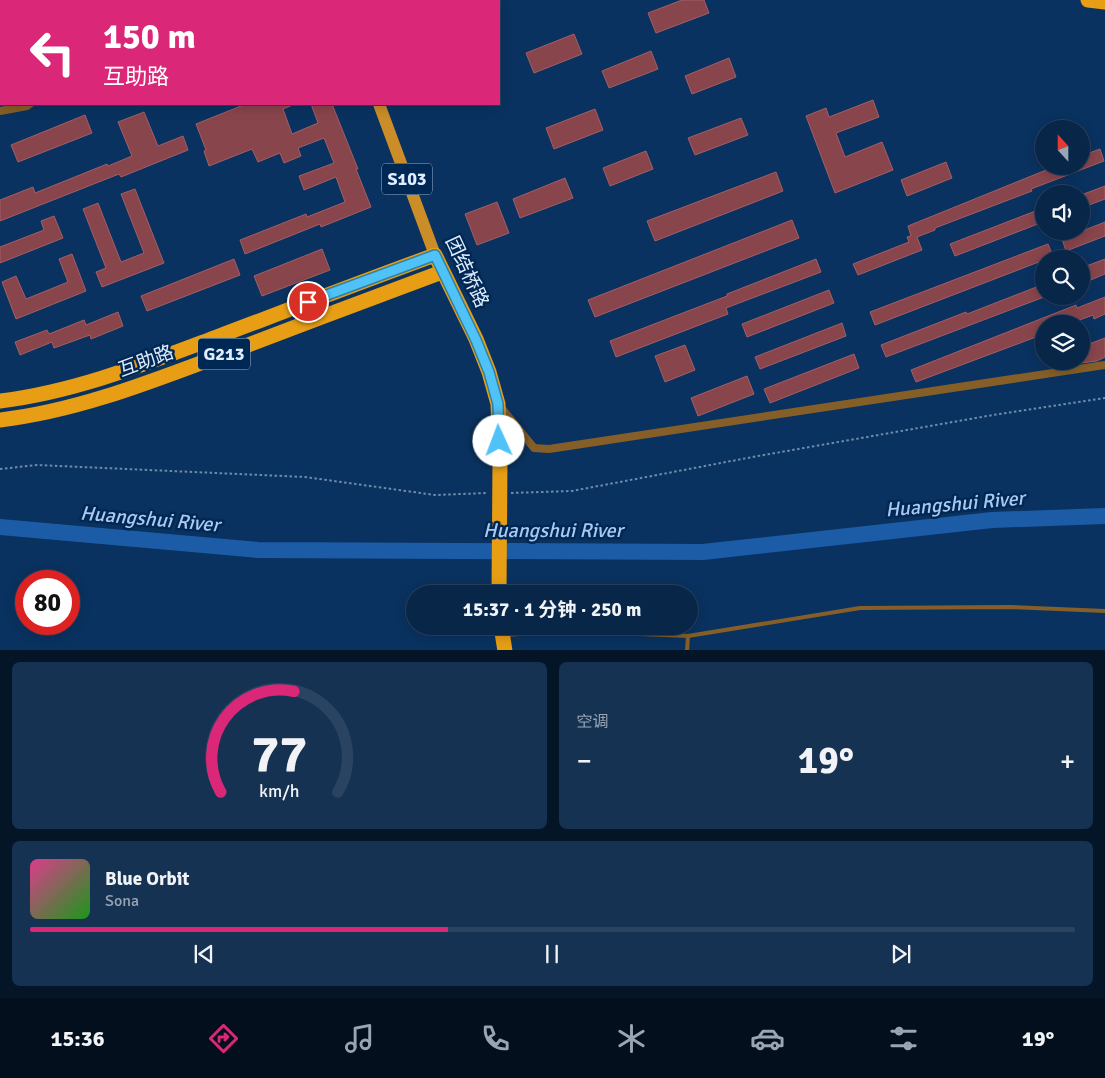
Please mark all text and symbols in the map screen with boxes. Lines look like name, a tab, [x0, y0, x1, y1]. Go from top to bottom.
text: 150 m	[103, 15, 196, 58]
icon: left	[20, 20, 85, 85]
text: 互助路	[103, 63, 169, 90]
north arrow	[1035, 120, 1090, 175]
map controls	[1035, 120, 1090, 370]
road number: S103	[382, 163, 432, 194]
button: sound	[1035, 185, 1090, 240]
street label: 团结桥路	[440, 232, 494, 312]
button: search	[1035, 250, 1090, 305]
pin	[287, 281, 329, 323]
icon: arrive	[294, 288, 322, 316]
button: layers	[1035, 315, 1090, 370]
road number: G213	[198, 338, 250, 369]
street label: 互助路	[115, 340, 177, 382]
position arrow	[472, 414, 524, 466]
water label: Huangshui River	[884, 485, 1028, 523]
water label: Huangshui River	[79, 500, 223, 538]
water label: Huangshui River	[483, 518, 626, 543]
speed limit sign: 80	[15, 570, 80, 635]
text: 15:37 · 1 分钟 · 250 m	[463, 598, 641, 622]
text: 空调	[577, 712, 609, 732]
text: 77	[251, 722, 307, 786]
text: 19°	[798, 737, 854, 784]
text: −	[577, 744, 592, 778]
text: +	[1060, 744, 1075, 778]
text: km/h	[259, 780, 299, 802]
text: Blue Orbit	[105, 867, 189, 891]
text: Sona	[105, 891, 139, 911]
icon: previous	[190, 940, 218, 968]
icon: pause	[538, 940, 566, 968]
icon: next	[887, 940, 915, 968]
icon: directions	[206, 1021, 241, 1056]
icon: music	[342, 1021, 377, 1056]
icon: phone	[478, 1021, 513, 1056]
icon: climate	[614, 1021, 649, 1056]
icon: car	[750, 1021, 785, 1056]
icon: filters	[886, 1021, 921, 1056]
text: 15:36	[51, 1025, 105, 1052]
text: 19°	[1022, 1025, 1054, 1052]

